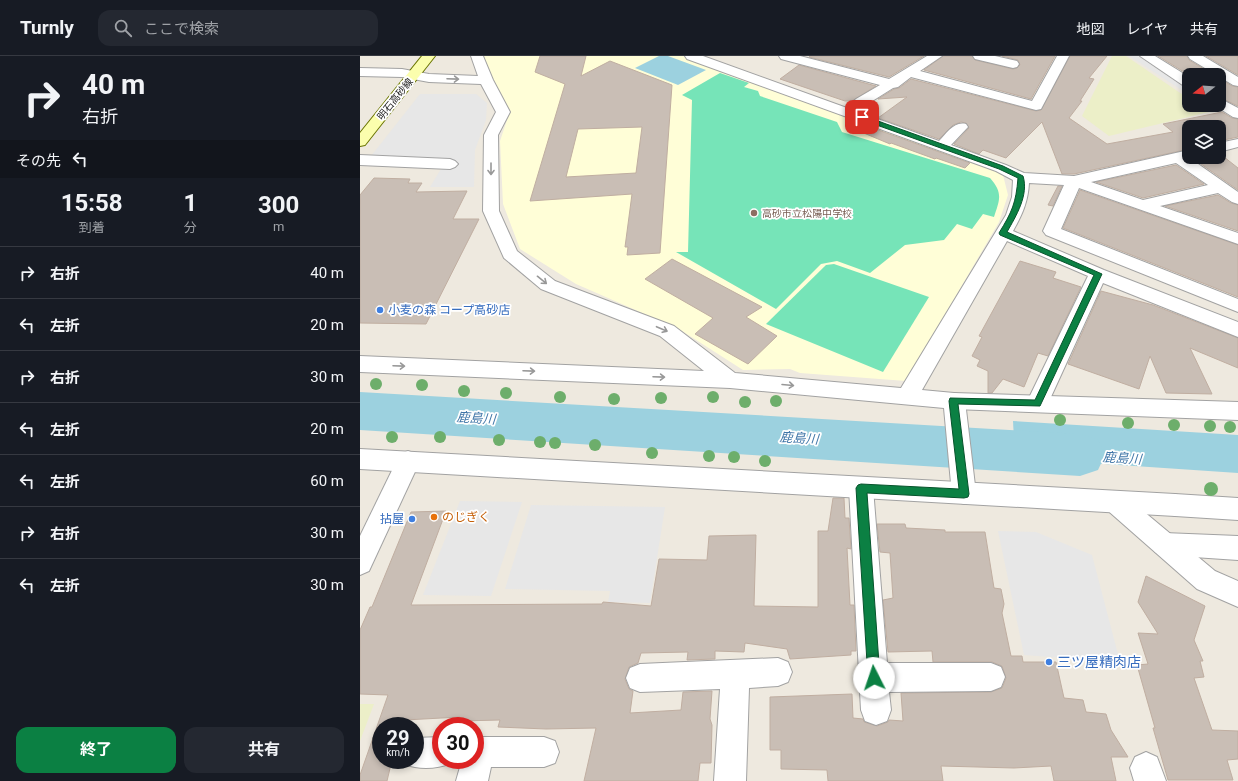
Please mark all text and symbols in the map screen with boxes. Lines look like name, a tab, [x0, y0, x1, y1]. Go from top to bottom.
search box	[98, 10, 378, 46]
text: Turnly	[20, 16, 74, 39]
icon: search	[112, 17, 134, 39]
text: ここで検索	[144, 20, 219, 38]
text: 地図	[1076, 21, 1104, 37]
text: レイヤ	[1126, 21, 1168, 37]
text: 共有	[1190, 21, 1218, 37]
text: 40 m	[82, 68, 145, 101]
north arrow	[1182, 68, 1226, 112]
map controls	[1182, 68, 1226, 164]
icon: right	[16, 72, 68, 124]
one-way arrow	[446, 75, 459, 83]
street label: 明石高砂線	[375, 76, 415, 122]
pin	[845, 100, 879, 134]
text: 右折	[82, 106, 118, 127]
icon: arrive	[851, 106, 873, 128]
button: layers	[1182, 120, 1226, 164]
icon: left	[69, 148, 91, 170]
text: その先	[16, 152, 61, 170]
one-way arrow	[487, 162, 495, 175]
text: 15:58	[61, 189, 123, 217]
text: 1	[183, 189, 197, 217]
text: 300	[258, 191, 299, 219]
marker: 高砂市立松陽中学校	[749, 208, 759, 218]
place label: 高砂市立松陽中学校	[762, 208, 852, 219]
text: m	[273, 219, 284, 234]
text: 到着	[79, 220, 105, 235]
text: 分	[184, 220, 197, 235]
icon: right	[16, 262, 38, 284]
text: 40 m	[310, 264, 344, 282]
text: 右折	[50, 265, 80, 283]
one-way arrow	[536, 276, 547, 284]
place label: 小麦の森 コープ高砂店	[388, 303, 510, 317]
marker: 小麦の森 コープ高砂店	[375, 305, 385, 315]
icon: left	[16, 314, 38, 336]
text: 20 m	[310, 316, 344, 334]
text: 左折	[50, 317, 80, 335]
one-way arrow	[655, 326, 667, 333]
one-way arrow	[392, 362, 405, 370]
icon: right	[16, 366, 38, 388]
text: 30 m	[310, 368, 344, 386]
one-way arrow	[522, 368, 535, 375]
text: 右折	[50, 369, 80, 387]
one-way arrow	[652, 373, 665, 381]
one-way arrow	[781, 382, 794, 389]
water label: 鹿島川	[456, 409, 498, 427]
icon: left	[16, 418, 38, 440]
text: 20 m	[310, 420, 344, 438]
text: 左折	[50, 421, 80, 439]
water label: 鹿島川	[779, 429, 821, 447]
water label: 鹿島川	[1102, 449, 1144, 467]
icon: left	[16, 470, 38, 492]
text: 60 m	[310, 472, 344, 490]
text: 左折	[50, 473, 80, 491]
place label: のじぎく	[442, 510, 490, 524]
place label: 拈屋	[380, 512, 404, 526]
marker: のじぎく	[429, 512, 439, 522]
marker: 拈屋	[407, 514, 417, 524]
icon: right	[16, 522, 38, 544]
text: 30 m	[310, 524, 344, 542]
text: 右折	[50, 525, 80, 543]
icon: left	[16, 574, 38, 596]
text: 30 m	[310, 576, 344, 594]
text: 左折	[50, 577, 80, 595]
place label: 三ツ屋精肉店	[1057, 654, 1141, 670]
position arrow	[853, 657, 895, 699]
marker: 三ツ屋精肉店	[1044, 657, 1054, 667]
speed limit sign: 30	[432, 717, 484, 769]
text: 29	[387, 726, 409, 750]
button: 終了	[16, 727, 176, 773]
button: 共有	[184, 727, 344, 773]
text: km/h	[386, 747, 410, 758]

